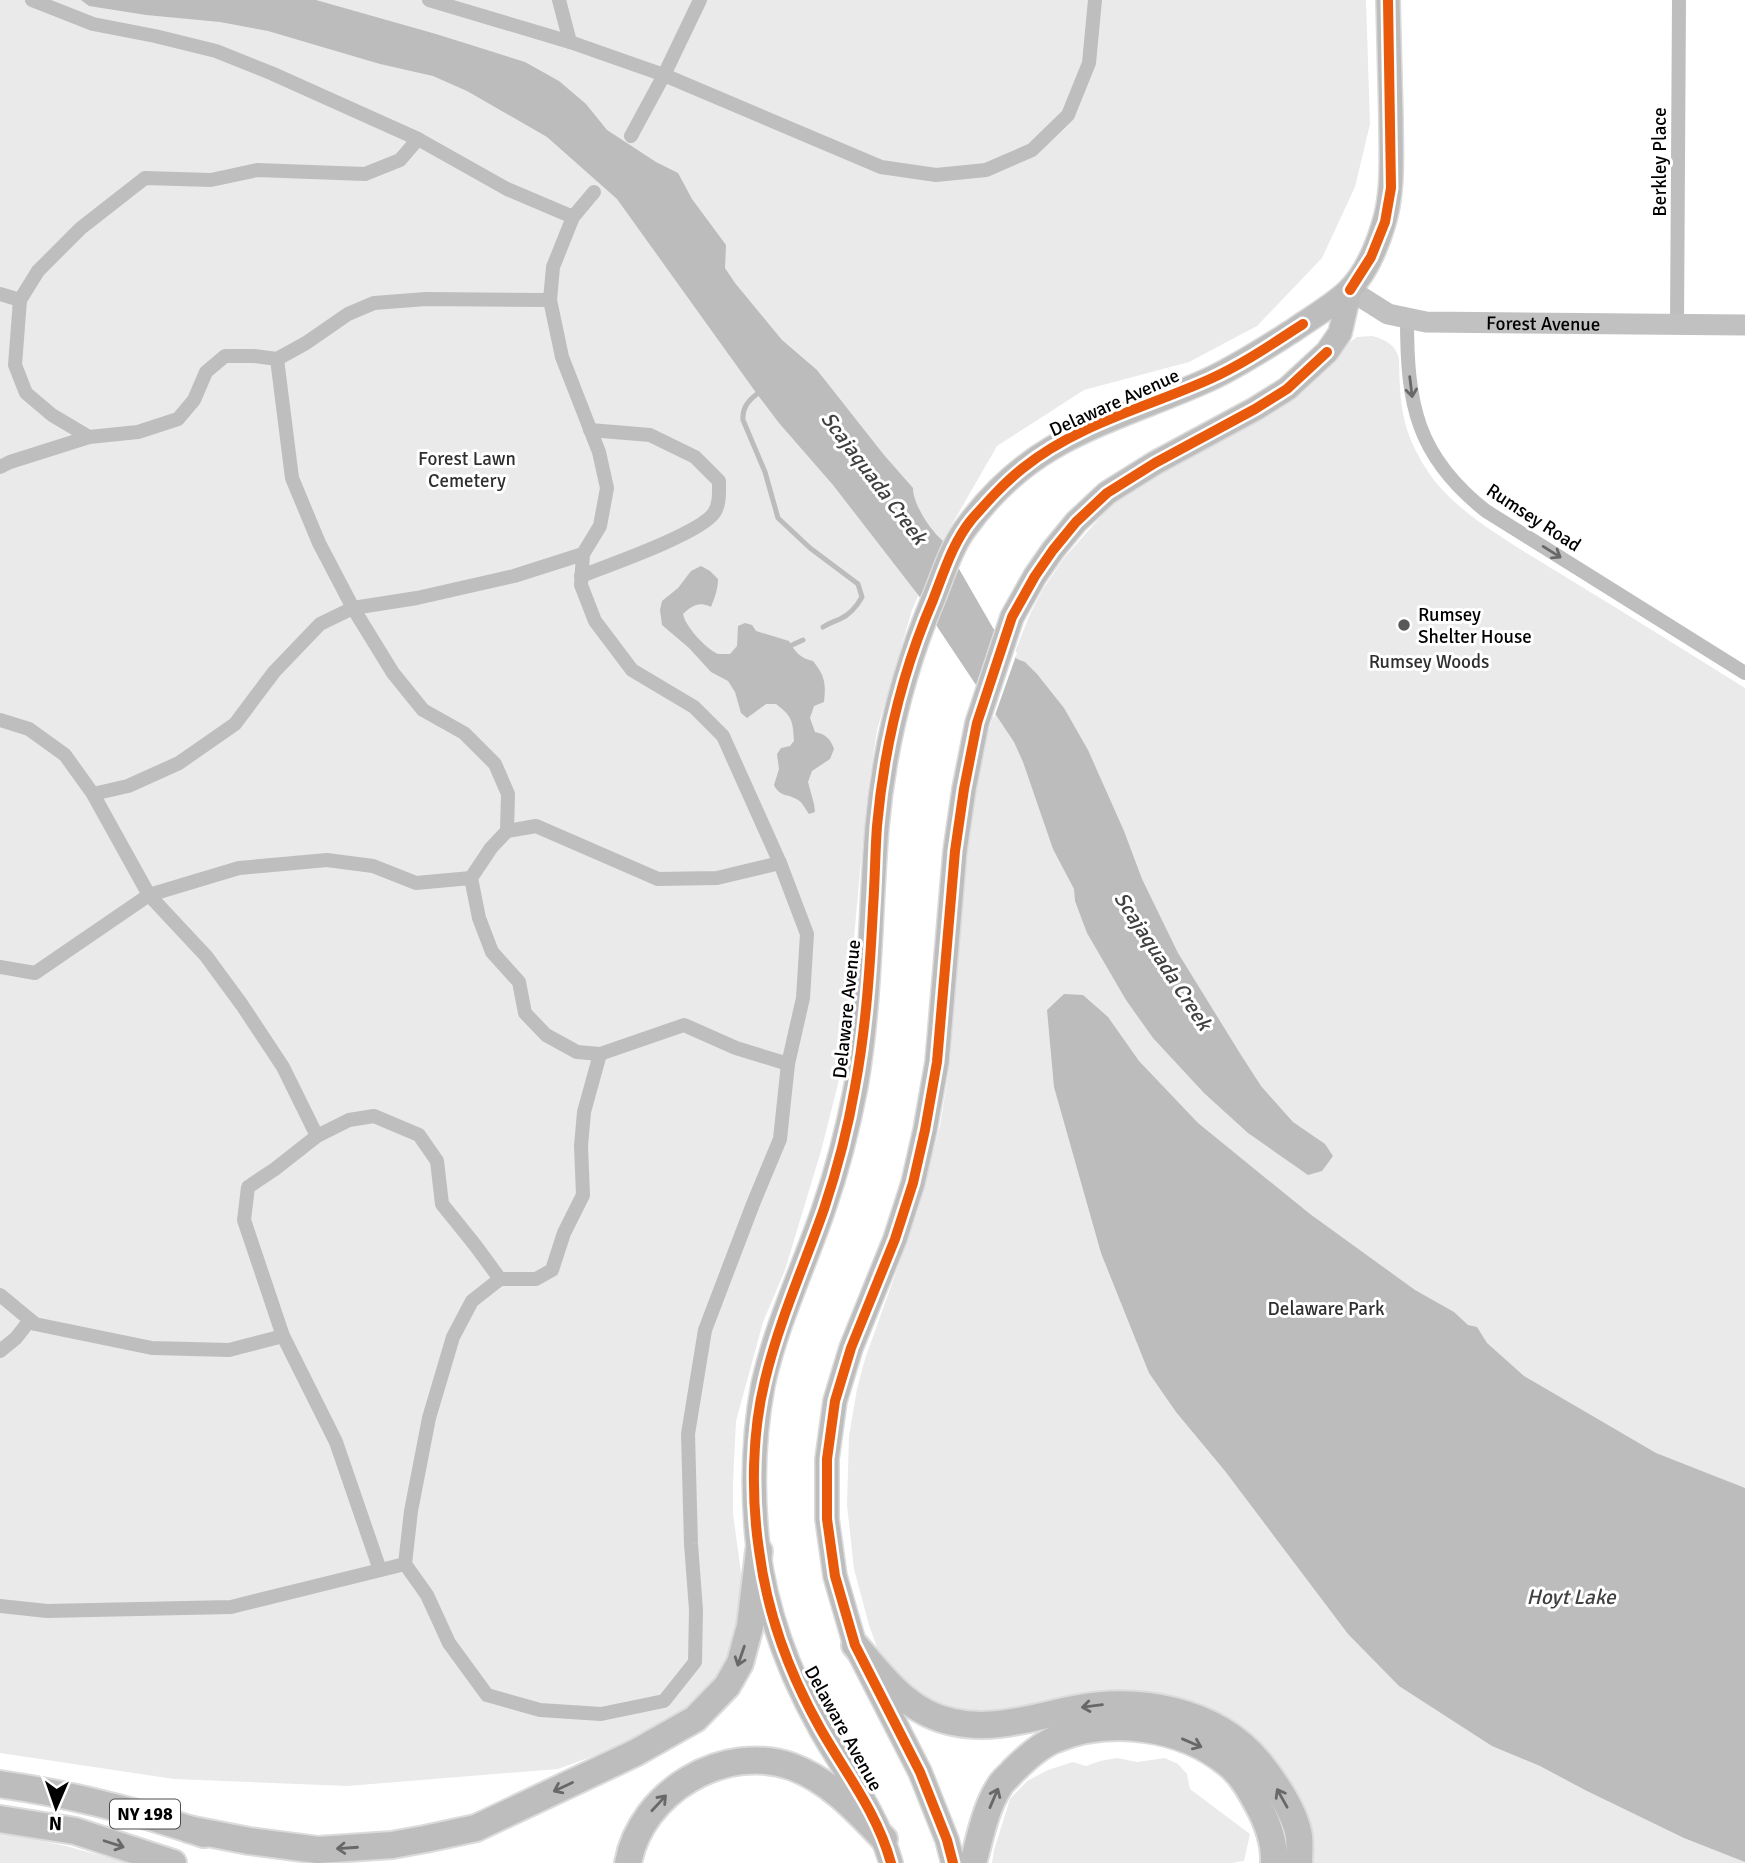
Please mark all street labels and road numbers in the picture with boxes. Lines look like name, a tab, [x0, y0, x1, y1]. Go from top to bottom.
street label: Berkley Place	[1648, 107, 1672, 217]
street label: Forest Avenue	[1486, 312, 1600, 337]
street label: Delaware Avenue	[1046, 364, 1183, 442]
street label: Rumsey Road	[1482, 478, 1585, 557]
street label: Delaware Avenue	[828, 938, 866, 1080]
street label: Delaware Avenue	[799, 1662, 888, 1795]
road number: NY 198	[110, 1800, 180, 1828]

